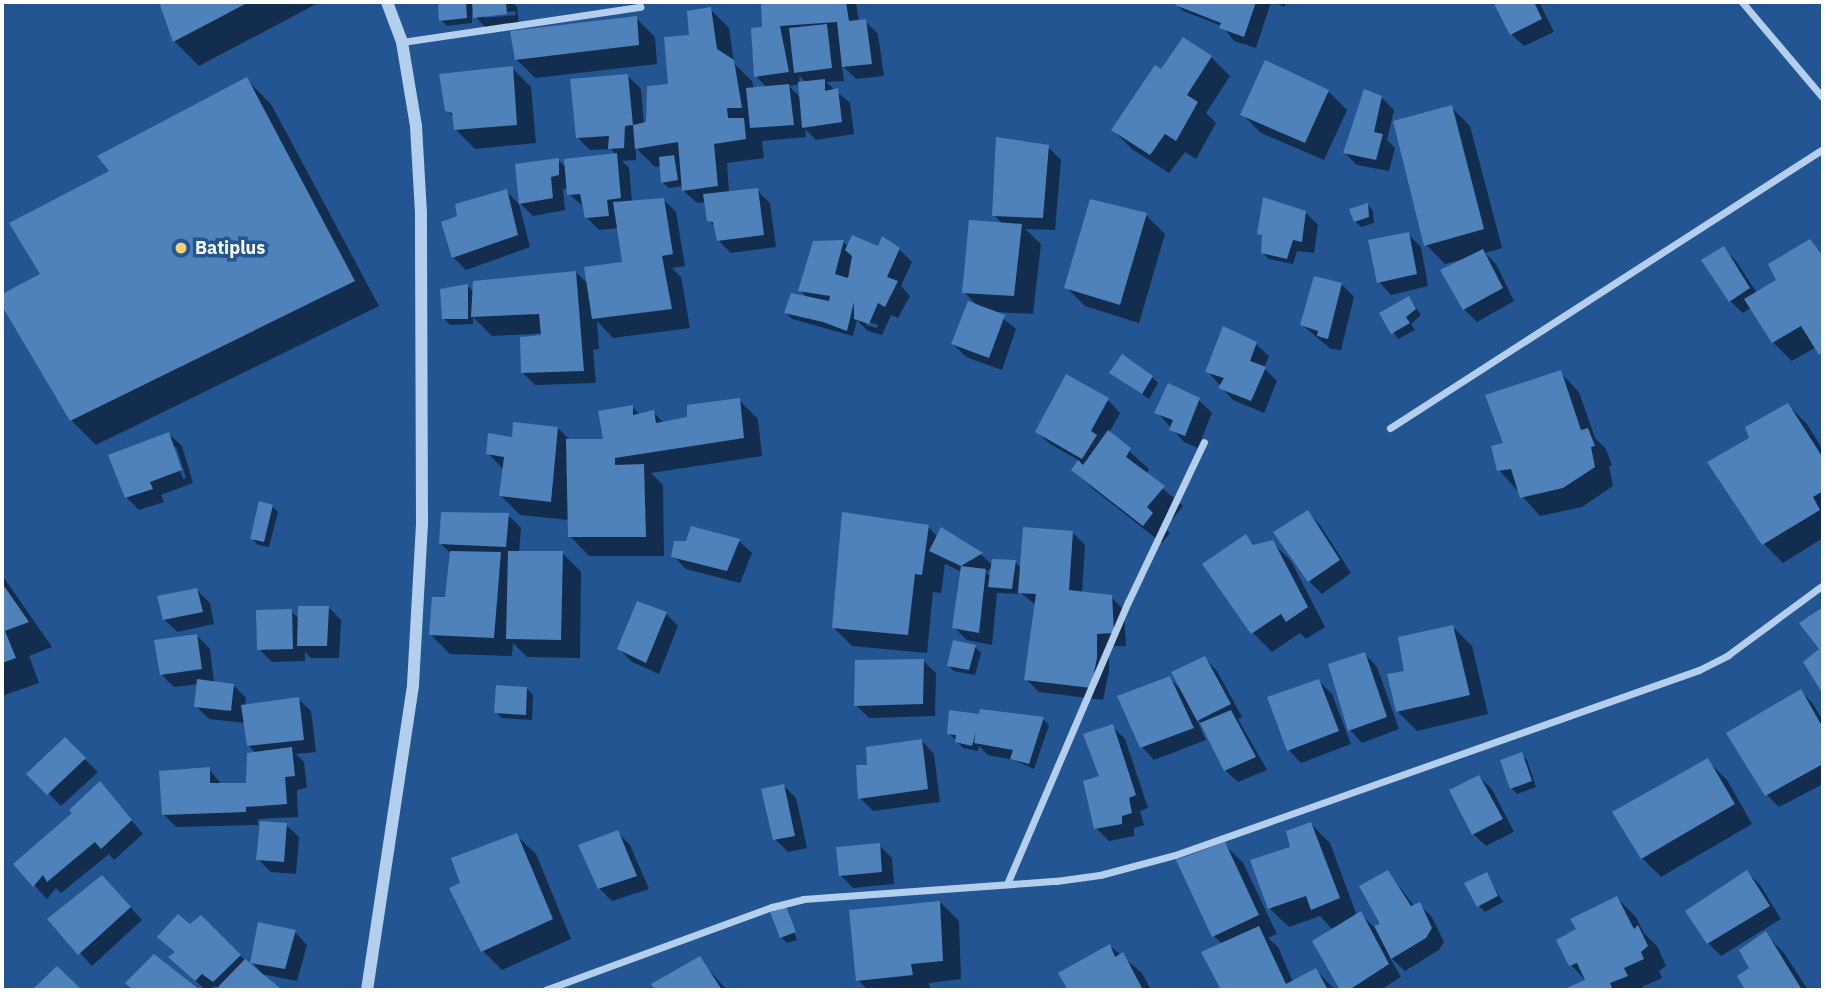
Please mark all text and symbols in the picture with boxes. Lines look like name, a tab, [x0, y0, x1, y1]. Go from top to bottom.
place label: Batiplus	[195, 237, 265, 259]
marker: Batiplus	[173, 240, 189, 256]

